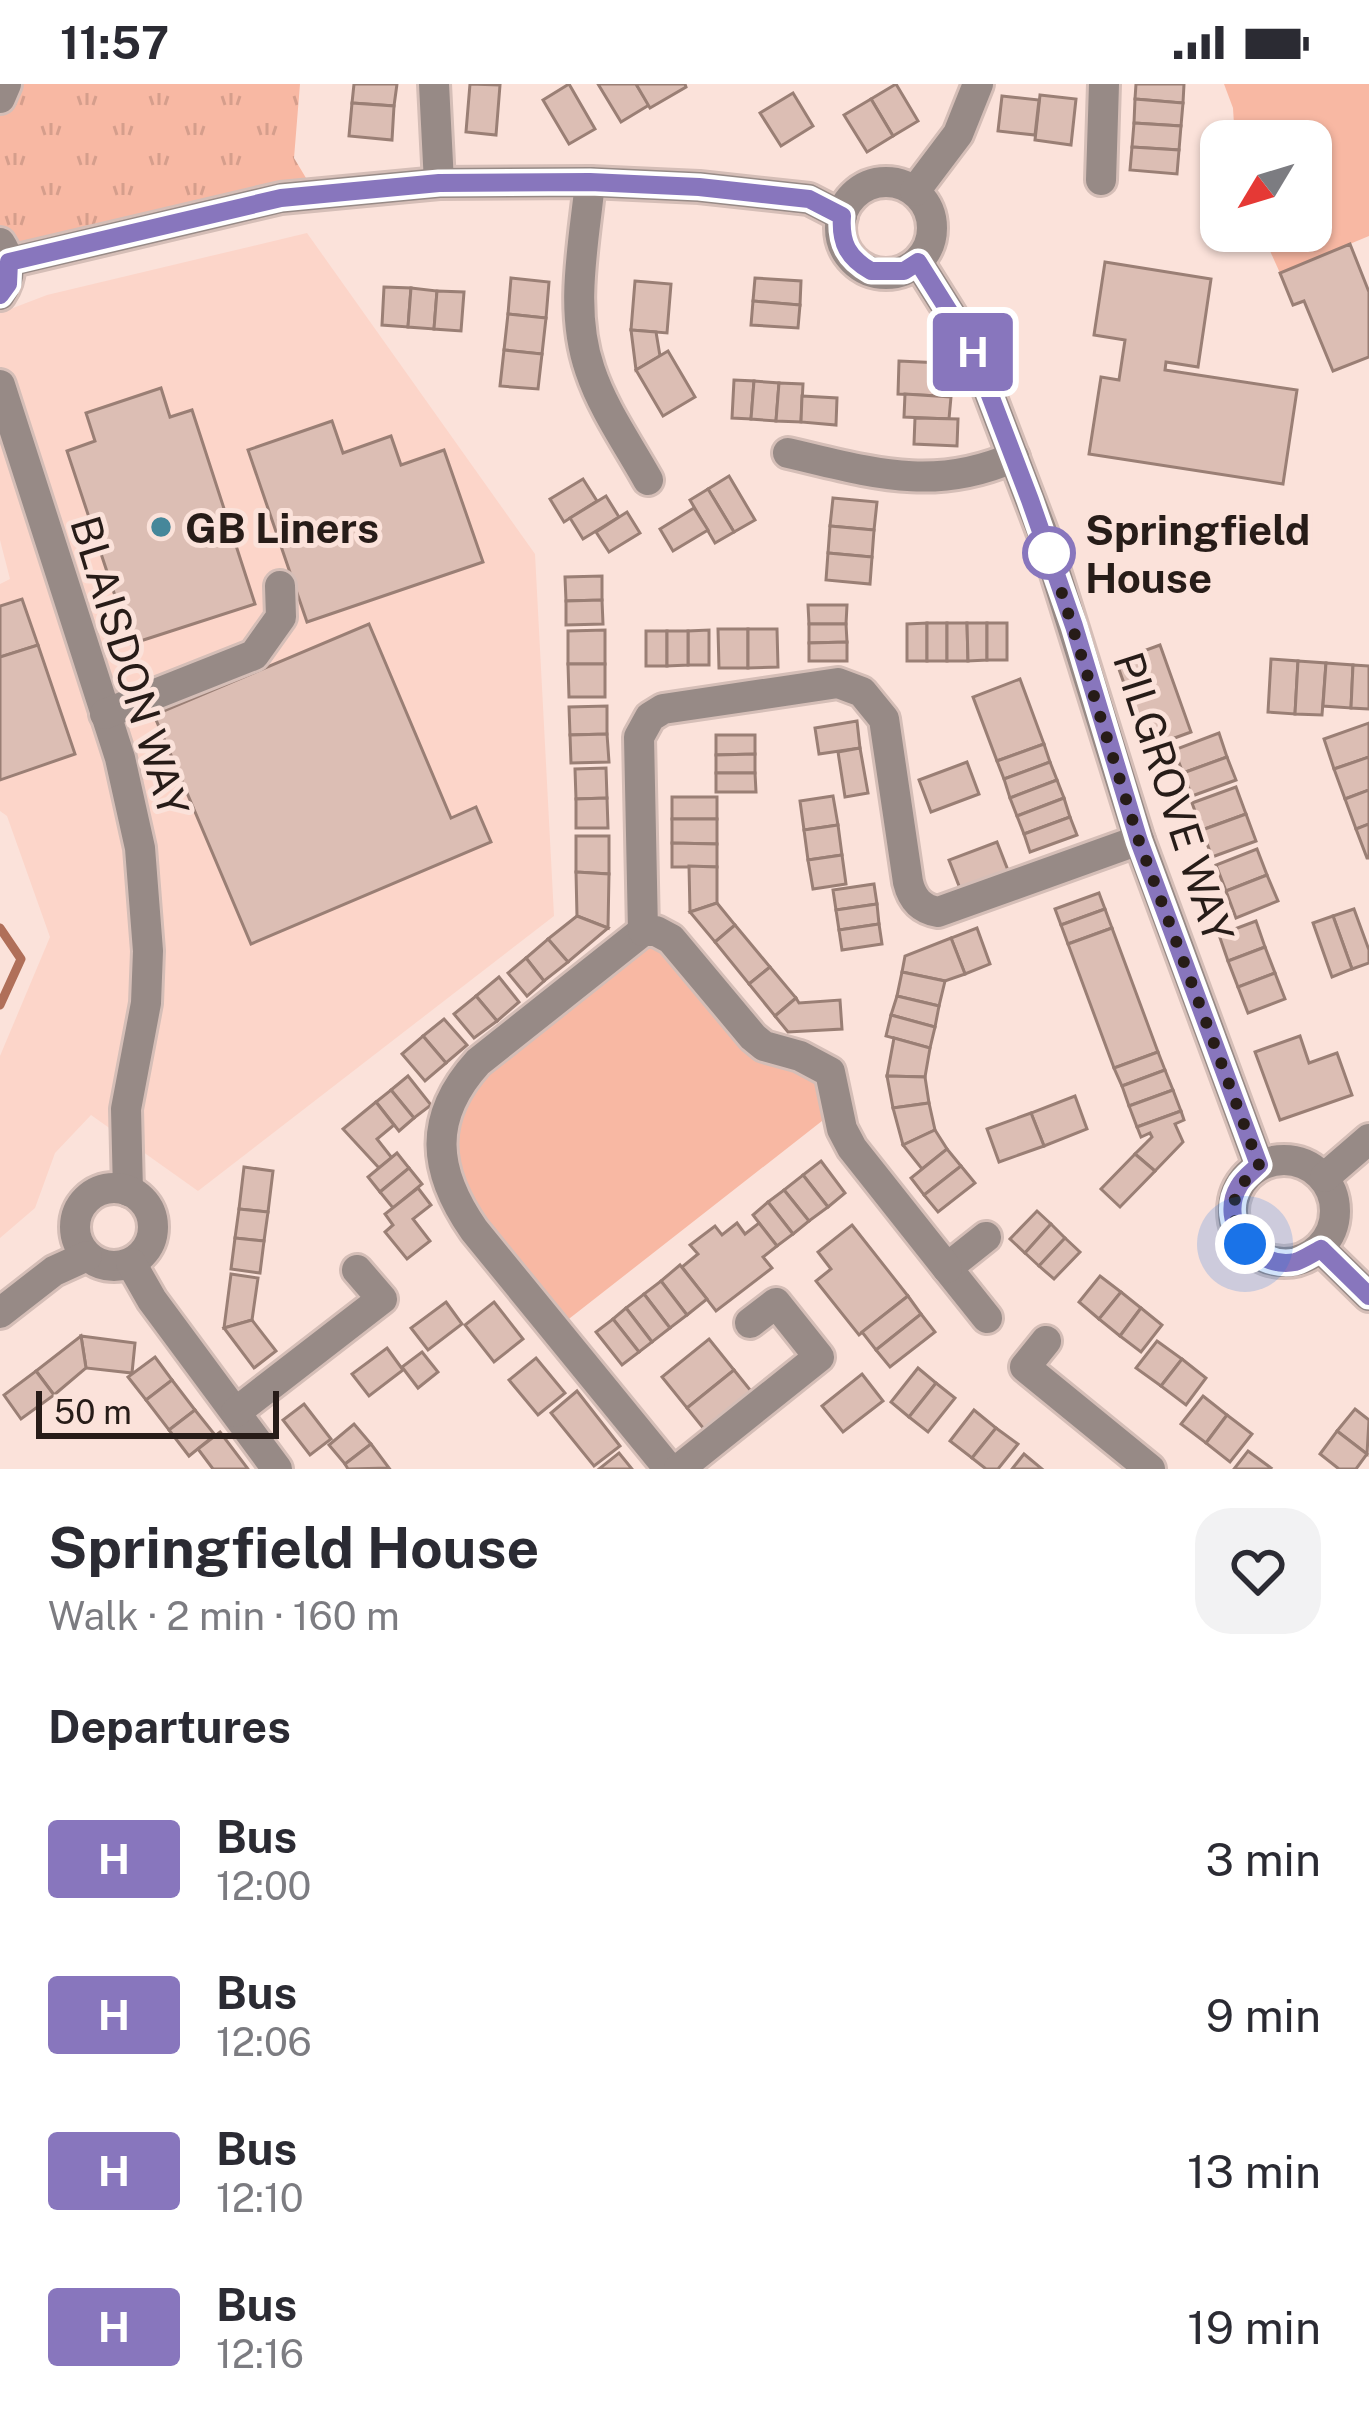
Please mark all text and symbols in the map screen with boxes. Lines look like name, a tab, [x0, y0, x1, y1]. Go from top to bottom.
text: 11:57	[60, 16, 169, 69]
north arrow	[1200, 120, 1332, 252]
map controls	[1200, 120, 1332, 252]
line badge: H	[934, 313, 1012, 391]
text: H	[957, 327, 989, 376]
place label: GB Liners	[185, 503, 379, 552]
place label: Springfield House	[1085, 505, 1310, 602]
street label: BLAISDON WAY	[61, 510, 199, 823]
marker: GB Liners	[148, 514, 174, 540]
marker: Springfield House	[1024, 528, 1074, 578]
street label: PILGROVE WAY	[1104, 646, 1244, 949]
your location	[1215, 1214, 1275, 1274]
scale bar	[36, 1385, 279, 1438]
text: 50 m	[54, 1393, 132, 1431]
button: heart	[1195, 1508, 1321, 1634]
text: Springfield House	[48, 1514, 539, 1581]
text: Walk · 2 min · 160 m	[48, 1593, 400, 1639]
text: Departures	[48, 1700, 291, 1753]
text: Bus	[216, 1810, 297, 1863]
text: 3 min	[1205, 1833, 1321, 1886]
text: H	[98, 1834, 130, 1883]
text: 12:00	[216, 1863, 311, 1909]
text: Bus	[216, 1966, 297, 2019]
text: 9 min	[1206, 1989, 1321, 2042]
text: H	[98, 1990, 130, 2039]
text: 12:06	[216, 2019, 312, 2065]
text: Bus	[216, 2122, 297, 2175]
text: 13 min	[1187, 2145, 1321, 2198]
text: H	[98, 2146, 130, 2195]
text: 12:10	[216, 2175, 304, 2221]
text: Bus	[216, 2278, 297, 2331]
text: 19 min	[1187, 2301, 1321, 2354]
text: H	[98, 2302, 130, 2351]
text: 12:16	[216, 2331, 304, 2377]

